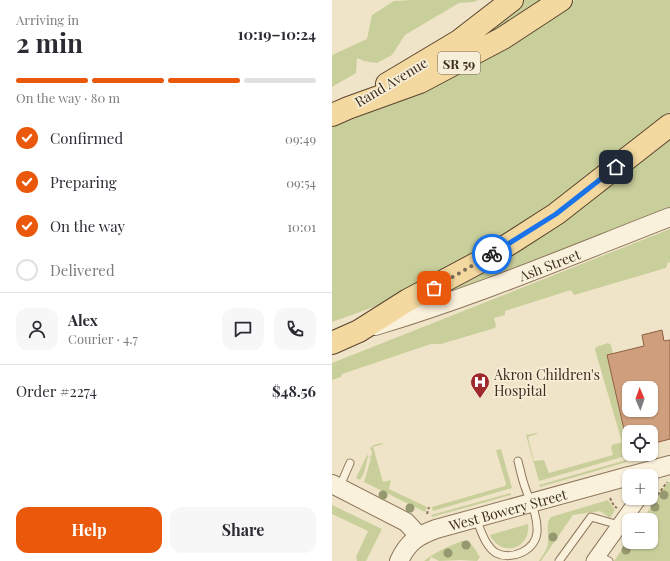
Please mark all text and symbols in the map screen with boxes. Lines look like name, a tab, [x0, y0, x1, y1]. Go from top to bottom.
text: Arriving in	[16, 11, 79, 28]
text: 10:19–10:24	[238, 24, 316, 44]
text: 2 min	[16, 25, 83, 60]
road number: SR 59	[438, 52, 480, 74]
street label: Rand Avenue	[351, 53, 431, 111]
text: On the way · 80 m	[16, 89, 120, 106]
icon: check	[16, 127, 38, 149]
text: Confirmed	[50, 128, 123, 148]
text: 09:49	[285, 130, 316, 147]
pin	[599, 150, 633, 184]
icon: home	[605, 156, 627, 178]
icon: check	[16, 171, 38, 193]
text: Preparing	[50, 172, 117, 192]
text: 09:54	[286, 174, 316, 191]
icon: check	[16, 215, 38, 237]
text: On the way	[50, 216, 125, 236]
text: 10:01	[287, 218, 316, 235]
courier	[472, 234, 512, 274]
icon: bike	[481, 243, 503, 265]
street label: Ash Street	[515, 244, 584, 285]
text: Delivered	[50, 260, 115, 280]
pin	[417, 271, 451, 305]
icon: bag	[423, 277, 445, 299]
button: person	[16, 308, 58, 350]
button: chat	[222, 308, 264, 350]
button: phone	[274, 308, 316, 350]
text: Alex	[68, 310, 98, 330]
text: Courier · 4.7	[68, 330, 138, 347]
place label: Akron Children's Hospital	[493, 365, 600, 400]
hospital icon: Akron Children's Hospital	[469, 371, 491, 399]
text: Order #2274	[16, 381, 97, 401]
text: $48.56	[272, 381, 316, 401]
north arrow	[622, 381, 658, 417]
map controls	[622, 381, 658, 549]
button: locate	[622, 425, 658, 461]
button: +	[622, 469, 658, 505]
street label: West Bowery Street	[446, 484, 570, 535]
button: Help	[16, 507, 162, 553]
button: Share	[170, 507, 316, 553]
button: −	[622, 513, 658, 549]

